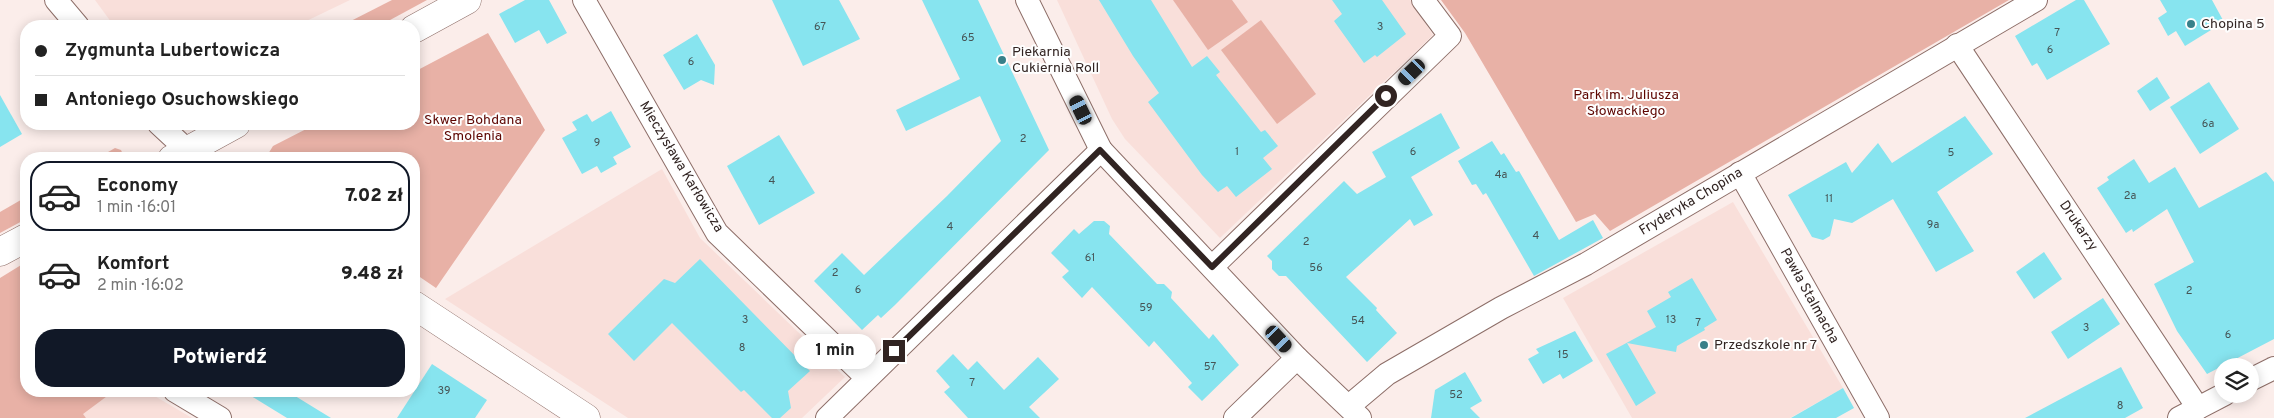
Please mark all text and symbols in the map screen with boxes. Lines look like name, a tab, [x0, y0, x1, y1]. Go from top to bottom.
place label: Chopina 5	[2201, 16, 2265, 33]
marker: Chopina 5	[2185, 18, 2197, 30]
house number: 67	[814, 20, 826, 34]
house number: 3	[1377, 20, 1383, 34]
house number: 7	[2054, 26, 2060, 40]
house number: 65	[961, 31, 975, 45]
text: Zygmunta Lubertowicza	[65, 39, 280, 63]
house number: 6	[2047, 43, 2053, 57]
place label: Piekarnia Cukiernia Roll	[1012, 44, 1099, 77]
marker: Piekarnia Cukiernia Roll	[996, 54, 1008, 66]
house number: 6	[688, 55, 694, 69]
car	[1396, 56, 1428, 88]
route start	[1375, 85, 1397, 107]
park label: Park im. Juliusza Słowackiego	[1573, 87, 1679, 120]
text: Antoniego Osuchowskiego	[65, 88, 299, 112]
car	[1067, 93, 1094, 127]
street label: Mieczysława Karłowicza	[635, 98, 727, 236]
park label: Skwer Bohdana Smolenia	[424, 112, 522, 145]
house number: 6a	[2202, 117, 2214, 131]
house number: 2	[1020, 132, 1026, 146]
house number: 9	[594, 136, 600, 150]
house number: 1	[1235, 145, 1239, 159]
house number: 6	[1410, 145, 1416, 159]
house number: 5	[1948, 146, 1955, 160]
street label: Fryderyka Chopina	[1636, 164, 1746, 240]
house number: 4a	[1495, 168, 1508, 182]
icon: car	[37, 174, 82, 219]
text: Economy	[97, 174, 178, 198]
house number: 4	[769, 174, 776, 188]
text: 7.02 zł	[345, 184, 403, 208]
house number: 2a	[2124, 189, 2136, 203]
house number: 11	[1825, 192, 1833, 206]
text: 1 min · 16:01	[97, 198, 176, 218]
street label: Drukarzy	[2055, 198, 2101, 254]
house number: 9a	[1927, 218, 1939, 232]
house number: 4	[947, 220, 954, 234]
house number: 4	[1533, 229, 1540, 243]
house number: 2	[1303, 235, 1309, 249]
street label: Pawła Stalmacha	[1776, 245, 1842, 347]
house number: 61	[1085, 251, 1095, 265]
icon: car	[37, 252, 82, 297]
text: Komfort	[97, 252, 169, 276]
house number: 56	[1309, 261, 1323, 275]
text: 9.48 zł	[341, 262, 403, 286]
house number: 2	[832, 266, 838, 280]
text: 2 min · 16:02	[97, 276, 184, 296]
house number: 6	[855, 283, 861, 297]
house number: 2	[2186, 284, 2192, 298]
house number: 59	[1139, 301, 1153, 315]
house number: 3	[742, 313, 748, 327]
house number: 13	[1666, 313, 1676, 327]
house number: 54	[1351, 314, 1365, 328]
house number: 7	[1695, 316, 1701, 330]
house number: 3	[2083, 321, 2089, 335]
car	[1263, 323, 1294, 355]
house number: 6	[2225, 328, 2231, 342]
button: Potwierdź	[35, 329, 405, 387]
callout: 1 min	[794, 334, 876, 368]
place label: Przedszkole nr 7	[1714, 337, 1817, 354]
marker: Przedszkole nr 7	[1698, 339, 1710, 351]
route end	[883, 340, 905, 362]
house number: 8	[739, 341, 745, 355]
text: 1 min	[815, 341, 855, 361]
house number: 15	[1558, 348, 1569, 362]
map controls	[2214, 358, 2259, 403]
button: layers	[2214, 358, 2259, 403]
house number: 57	[1204, 360, 1216, 374]
house number: 7	[969, 376, 975, 390]
house number: 39	[438, 384, 450, 398]
house number: 52	[1449, 388, 1463, 402]
house number: 8	[2117, 399, 2123, 413]

